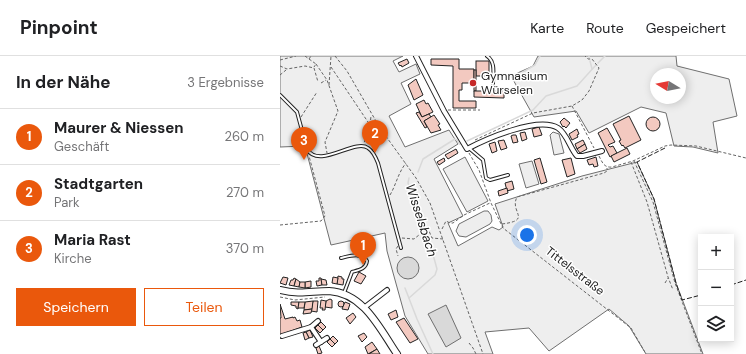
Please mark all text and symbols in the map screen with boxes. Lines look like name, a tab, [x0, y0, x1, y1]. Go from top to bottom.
text: Pinpoint	[20, 15, 98, 40]
text: Karte	[530, 19, 564, 37]
text: Route	[586, 19, 624, 37]
text: Gespeichert	[646, 19, 726, 37]
place label: Gymnasium Würselen	[481, 68, 547, 98]
north arrow	[650, 68, 686, 104]
text: In der Nähe	[16, 71, 111, 93]
text: 3 Ergebnisse	[187, 74, 264, 91]
marker: Gymnasium Würselen	[468, 78, 478, 88]
text: Maurer & Niessen	[54, 118, 184, 138]
pin: 2	[362, 120, 388, 153]
pin: 3	[291, 127, 317, 160]
text: 1	[27, 128, 31, 145]
text: 260 m	[224, 128, 264, 145]
text: Geschäft	[54, 138, 109, 155]
text: Stadtgarten	[54, 174, 143, 194]
water label: Wisselsbach	[402, 182, 441, 259]
text: 2	[25, 184, 33, 201]
text: 270 m	[226, 184, 264, 201]
text: Park	[54, 194, 80, 211]
your location	[517, 225, 537, 245]
text: Maria Rast	[54, 230, 131, 250]
pin: 1	[350, 232, 376, 265]
map controls	[698, 234, 734, 342]
button: +	[698, 234, 734, 270]
text: 3	[25, 240, 33, 257]
text: 370 m	[226, 240, 264, 257]
street label: Tittelsstraße	[542, 243, 608, 299]
text: Kirche	[54, 250, 92, 267]
button: −	[698, 270, 734, 306]
button: Speichern	[16, 288, 136, 326]
button: Teilen	[144, 288, 264, 326]
button: layers	[698, 306, 734, 342]

